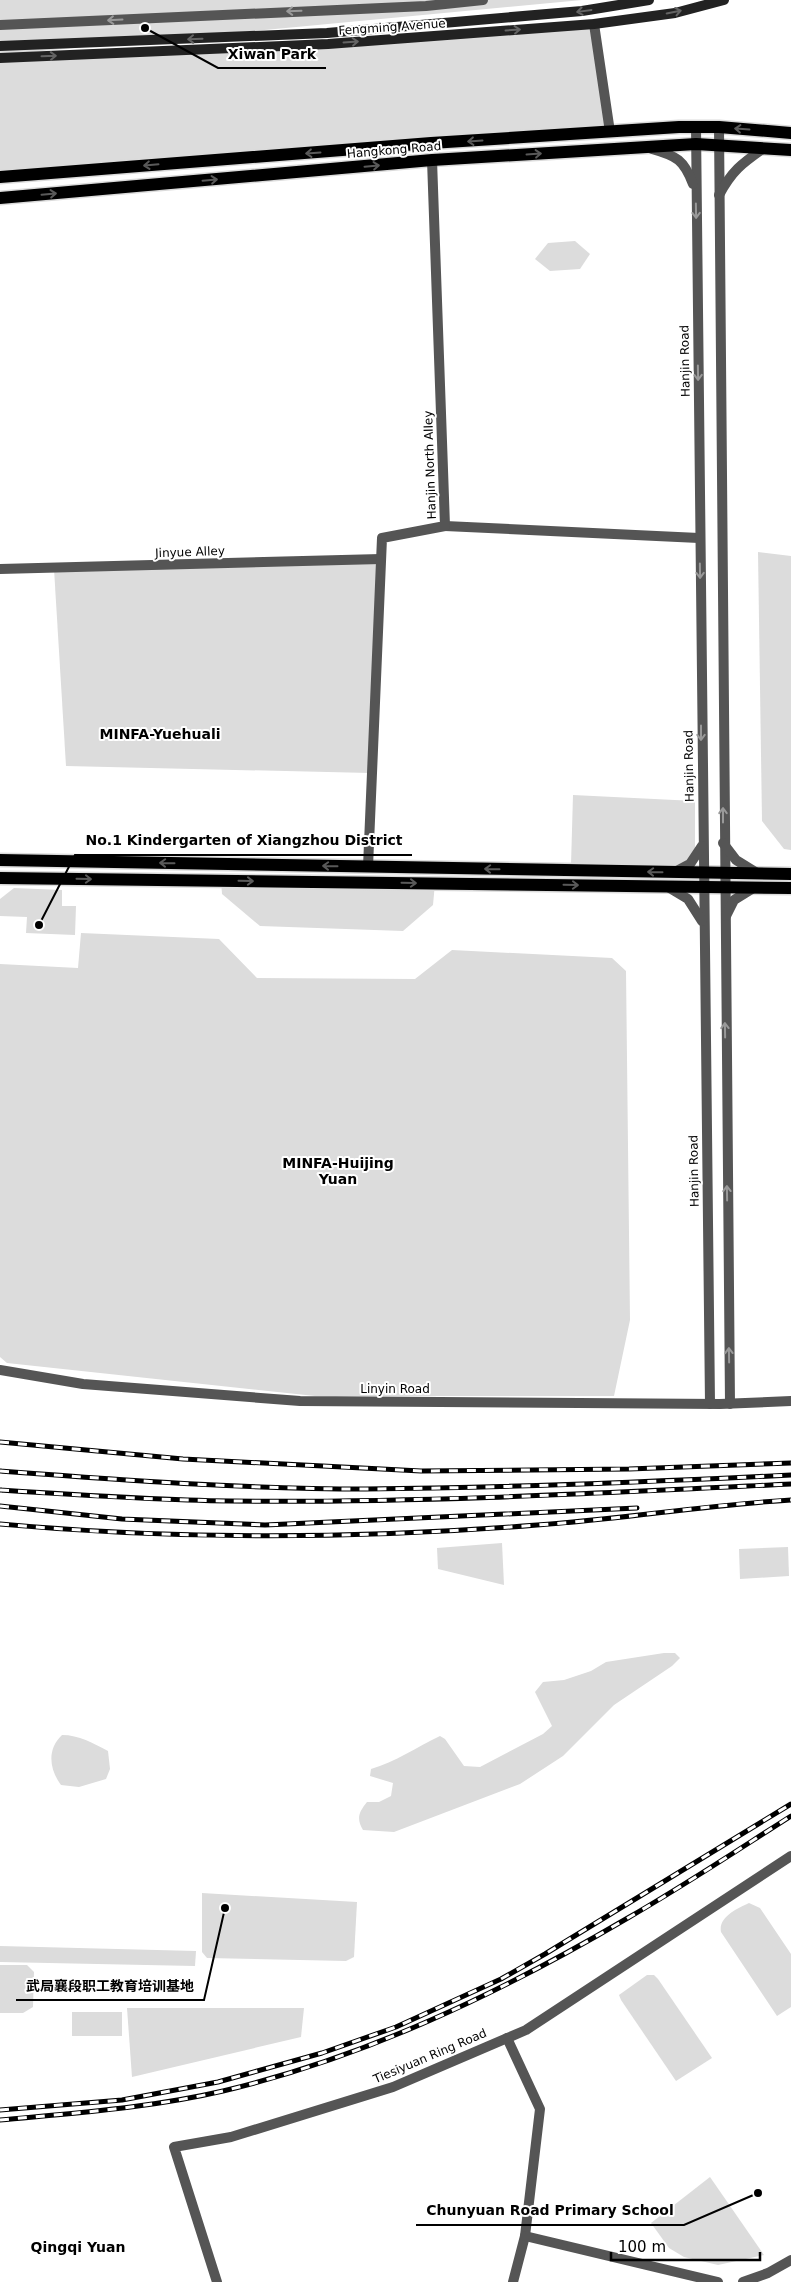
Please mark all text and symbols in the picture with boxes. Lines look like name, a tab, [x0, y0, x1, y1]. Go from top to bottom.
one-way arrow	[287, 6, 303, 15]
one-way arrow	[576, 6, 592, 16]
one-way arrow	[666, 7, 682, 17]
one-way arrow	[107, 16, 123, 25]
street label: Fengming Avenue	[338, 16, 446, 38]
one-way arrow	[505, 25, 521, 35]
one-way arrow	[187, 34, 203, 43]
one-way arrow	[343, 38, 359, 47]
callout: Xiwan Park	[218, 39, 326, 68]
text: Xiwan Park	[228, 46, 317, 62]
one-way arrow	[40, 52, 56, 61]
one-way arrow	[735, 125, 751, 134]
one-way arrow	[468, 136, 484, 145]
street label: Hangkong Road	[346, 139, 442, 161]
one-way arrow	[306, 148, 322, 157]
one-way arrow	[526, 150, 542, 159]
one-way arrow	[144, 161, 160, 170]
one-way arrow	[364, 161, 380, 170]
one-way arrow	[202, 175, 218, 184]
one-way arrow	[40, 189, 56, 198]
one-way arrow	[691, 202, 701, 219]
street label: Hanjin Road	[677, 325, 693, 397]
one-way arrow	[693, 365, 703, 381]
street label: Hanjin North Alley	[421, 410, 439, 520]
street label: Jinyue Alley	[154, 544, 225, 560]
one-way arrow	[695, 562, 705, 579]
one-way arrow	[696, 725, 706, 741]
district label: MINFA-Yuehuali	[100, 726, 220, 742]
street label: Hanjin Road	[681, 730, 697, 802]
one-way arrow	[718, 808, 728, 824]
callout: No.1 Kindergarten of Xiangzhou District	[75, 826, 412, 855]
text: No.1 Kindergarten of Xiangzhou District	[85, 832, 403, 848]
one-way arrow	[160, 859, 176, 868]
one-way arrow	[322, 861, 338, 871]
one-way arrow	[485, 864, 501, 874]
one-way arrow	[647, 867, 663, 876]
one-way arrow	[75, 874, 91, 884]
one-way arrow	[238, 876, 254, 886]
one-way arrow	[400, 878, 416, 888]
one-way arrow	[562, 880, 579, 890]
one-way arrow	[721, 1023, 730, 1039]
street label: Hanjin Road	[686, 1135, 702, 1207]
district label: MINFA-Huijing Yuan	[282, 1155, 394, 1187]
one-way arrow	[722, 1185, 732, 1202]
one-way arrow	[724, 1348, 734, 1364]
street label: Linyin Road	[360, 1382, 430, 1396]
callout: 武局襄段职工教育培训基地	[16, 1971, 204, 2000]
text: 武局襄段职工教育培训基地	[26, 1978, 194, 1994]
street label: Tiesiyuan Ring Road	[370, 2026, 489, 2087]
callout: Chunyuan Road Primary School	[416, 2196, 684, 2225]
text: Chunyuan Road Primary School	[426, 2202, 674, 2218]
scale bar	[611, 2230, 760, 2262]
text: 100 m	[618, 2238, 666, 2256]
district label: Qingqi Yuan	[31, 2239, 125, 2255]

